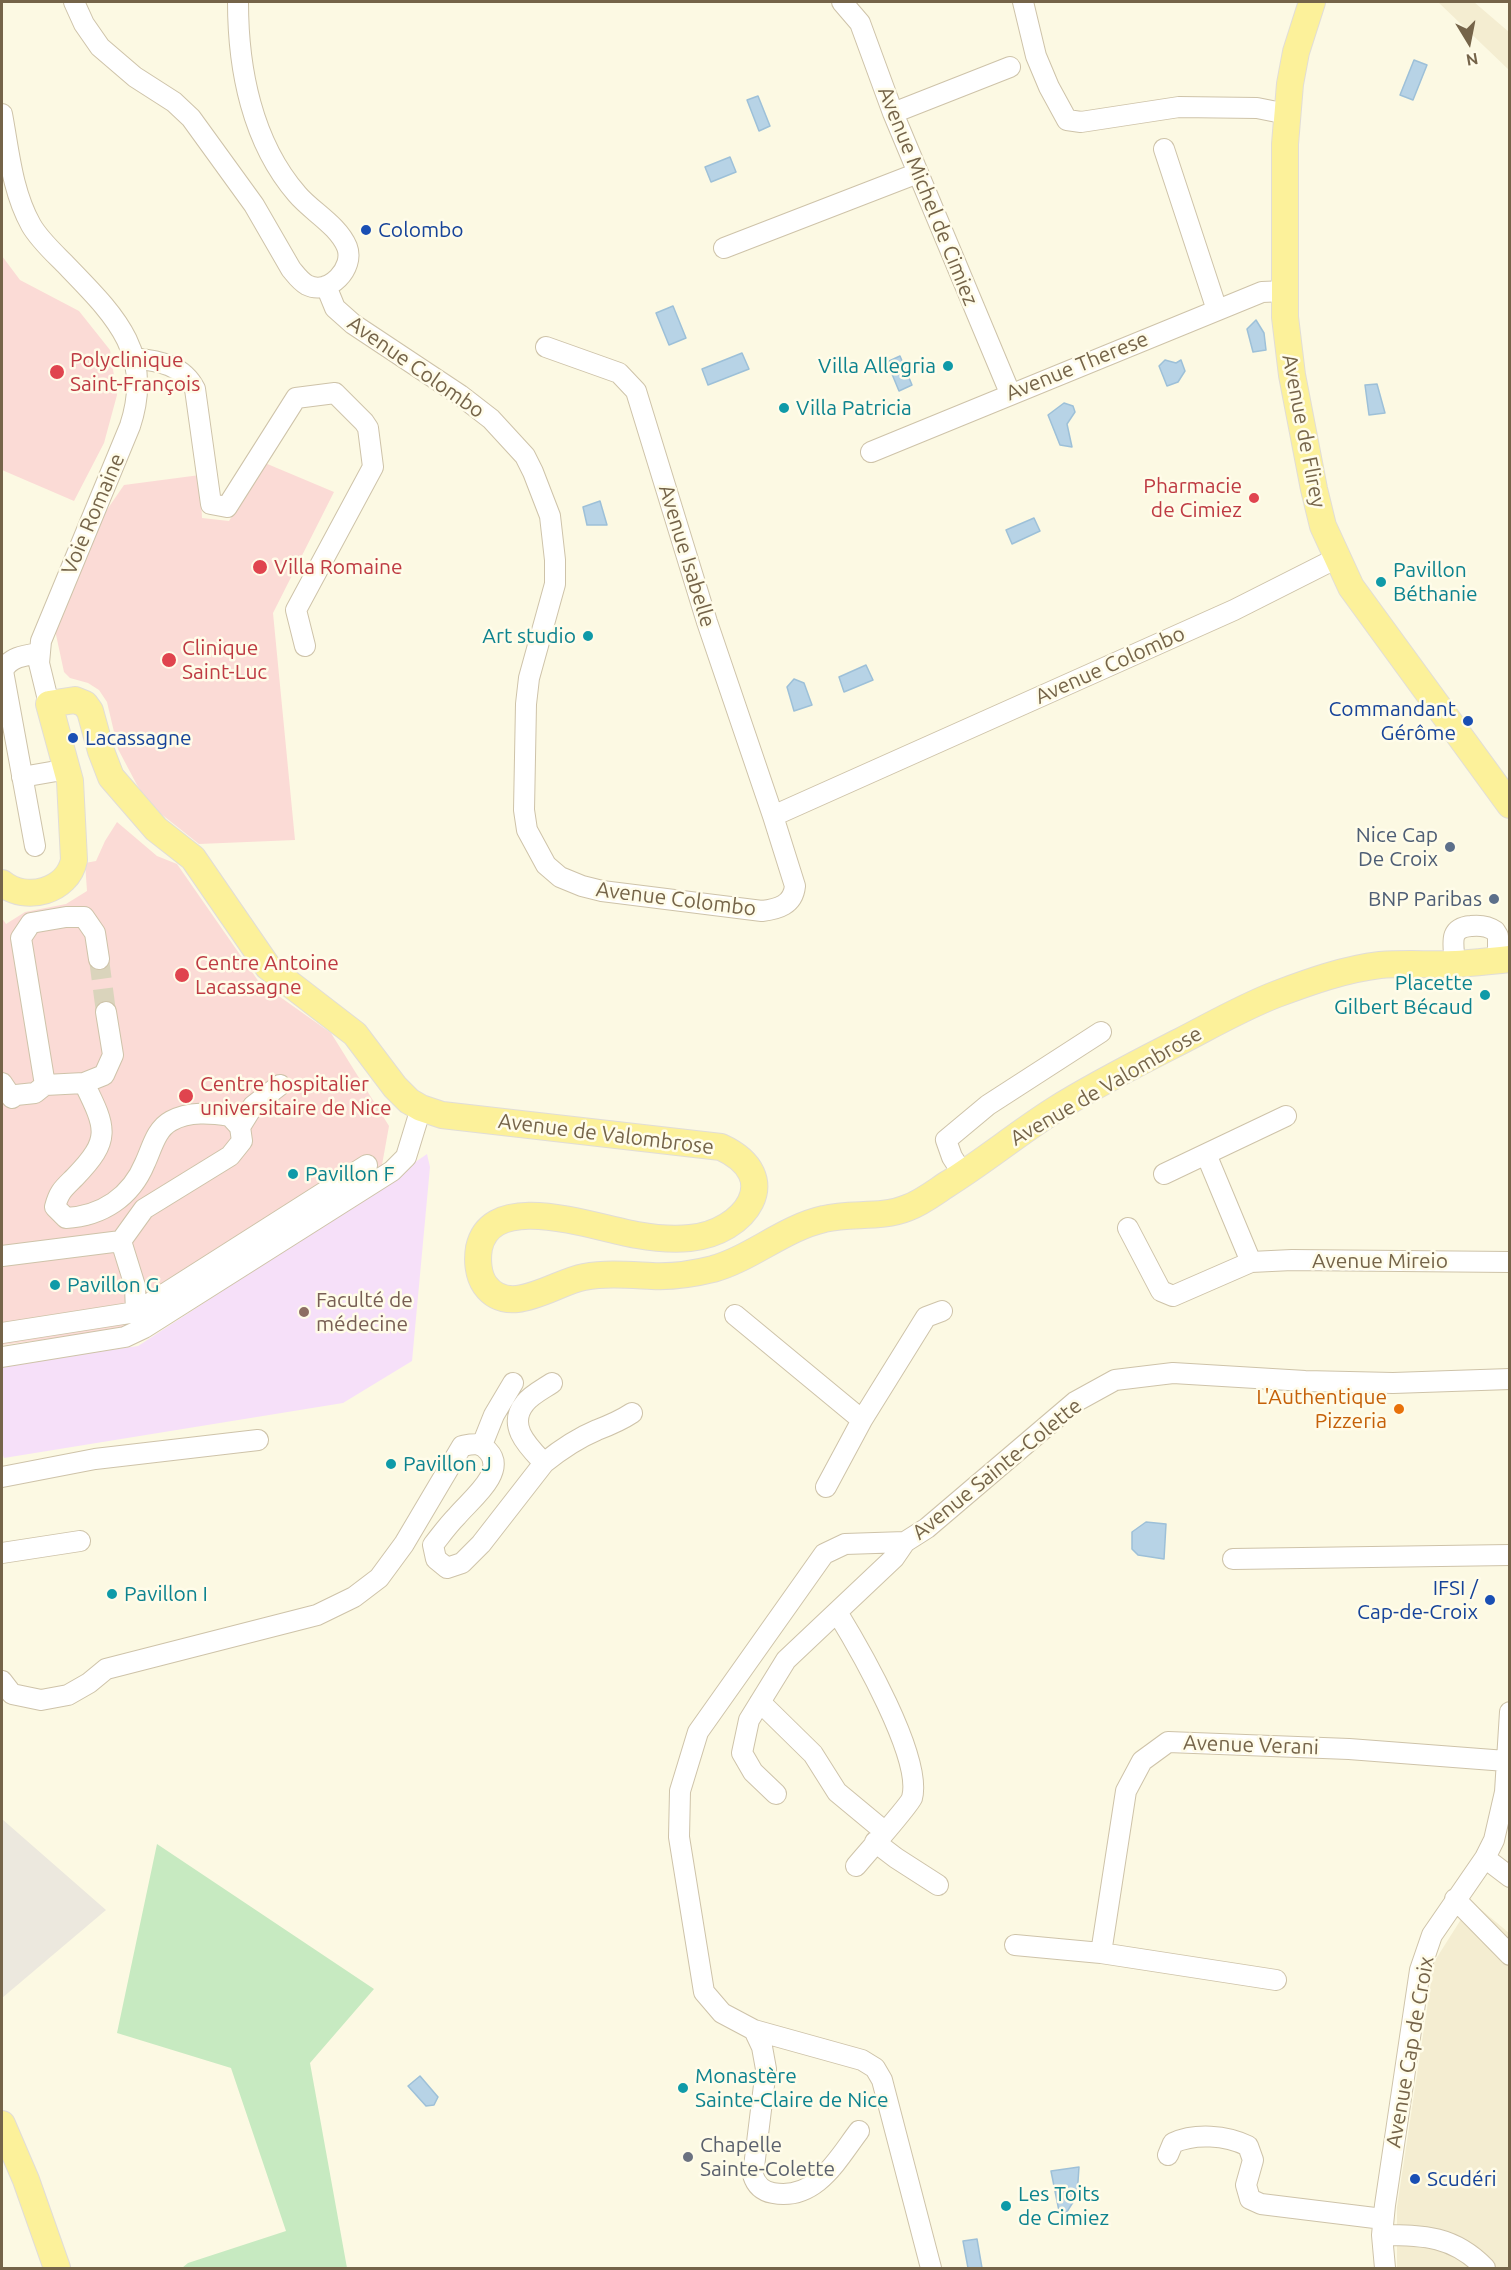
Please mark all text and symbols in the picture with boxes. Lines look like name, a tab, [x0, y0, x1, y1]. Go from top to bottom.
north arrow	[1439, 12, 1499, 72]
text: N	[1465, 50, 1480, 70]
street label: Avenue Michel de Cimiez	[873, 83, 983, 309]
place label: Colombo	[378, 217, 464, 243]
marker: Colombo	[359, 223, 373, 237]
street label: Avenue Colombo	[343, 310, 489, 424]
street label: Avenue Therese	[1002, 326, 1152, 406]
place label: Polyclinique Saint-François	[70, 347, 200, 397]
street label: Avenue de Flirey	[1277, 352, 1331, 510]
place label: Villa Allegria	[818, 353, 936, 379]
marker: Villa Allegria	[941, 359, 955, 373]
marker: Polyclinique Saint-François	[48, 363, 66, 381]
place label: Villa Patricia	[796, 395, 912, 421]
marker: Villa Patricia	[777, 401, 791, 415]
street label: Voie Romaine	[56, 450, 130, 578]
place label: Pharmacie de Cimiez	[1143, 473, 1242, 523]
street label: Avenue Isabelle	[653, 482, 721, 630]
marker: Pharmacie de Cimiez	[1247, 491, 1261, 505]
place label: Villa Romaine	[274, 554, 403, 580]
place label: Pavillon Béthanie	[1393, 557, 1478, 607]
marker: Villa Romaine	[251, 558, 269, 576]
marker: Pavillon Béthanie	[1374, 575, 1388, 589]
street label: Avenue Colombo	[1031, 621, 1189, 709]
place label: Art studio	[482, 623, 576, 649]
marker: Art studio	[581, 629, 595, 643]
place label: Clinique Saint-Luc	[182, 635, 267, 685]
marker: Clinique Saint-Luc	[160, 651, 178, 669]
place label: Commandant Gérôme	[1329, 696, 1456, 746]
marker: Commandant Gérôme	[1461, 714, 1475, 728]
place label: Lacassagne	[85, 725, 192, 751]
marker: Lacassagne	[66, 731, 80, 745]
place label: Nice Cap De Croix	[1356, 822, 1438, 872]
marker: Nice Cap De Croix	[1443, 840, 1457, 854]
street label: Avenue Colombo	[594, 877, 758, 921]
place label: BNP Paribas	[1368, 886, 1482, 912]
marker: BNP Paribas	[1487, 892, 1501, 906]
place label: Centre Antoine Lacassagne	[195, 950, 339, 1000]
marker: Centre Antoine Lacassagne	[173, 966, 191, 984]
place label: Placette Gilbert Bécaud	[1334, 970, 1473, 1020]
marker: Placette Gilbert Bécaud	[1478, 988, 1492, 1002]
street label: Avenue de Valombrose	[1006, 1021, 1206, 1151]
place label: Centre hospitalier universitaire de Nice	[200, 1071, 392, 1121]
marker: Centre hospitalier universitaire de Nice	[177, 1087, 195, 1105]
street label: Avenue de Valombrose	[497, 1108, 715, 1160]
place label: Pavillon F	[305, 1161, 395, 1187]
marker: Pavillon F	[286, 1167, 300, 1181]
street label: Avenue Mireio	[1312, 1248, 1448, 1274]
place label: Pavillon G	[67, 1272, 160, 1298]
marker: Pavillon G	[48, 1278, 62, 1292]
place label: Faculté de médecine	[316, 1287, 413, 1337]
marker: Faculté de médecine	[297, 1305, 311, 1319]
place label: L'Authentique Pizzeria	[1256, 1384, 1387, 1434]
street label: Avenue Sainte-Colette	[907, 1393, 1087, 1545]
marker: L'Authentique Pizzeria	[1392, 1402, 1406, 1416]
place label: Pavillon J	[403, 1451, 492, 1477]
marker: Pavillon J	[384, 1457, 398, 1471]
place label: IFSI / Cap-de-Croix	[1357, 1575, 1478, 1625]
place label: Pavillon I	[124, 1581, 208, 1607]
marker: Pavillon I	[105, 1587, 119, 1601]
marker: IFSI / Cap-de-Croix	[1483, 1593, 1497, 1607]
street label: Avenue Verani	[1183, 1730, 1319, 1760]
street label: Avenue Cap de Croix	[1381, 1954, 1439, 2150]
place label: Monastère Sainte-Claire de Nice	[695, 2063, 889, 2113]
marker: Monastère Sainte-Claire de Nice	[676, 2081, 690, 2095]
place label: Chapelle Sainte-Colette	[700, 2132, 835, 2182]
marker: Chapelle Sainte-Colette	[681, 2150, 695, 2164]
place label: Scudéri	[1427, 2166, 1497, 2192]
marker: Scudéri	[1408, 2172, 1422, 2186]
place label: Les Toits de Cimiez	[1018, 2181, 1109, 2231]
marker: Les Toits de Cimiez	[999, 2199, 1013, 2213]

